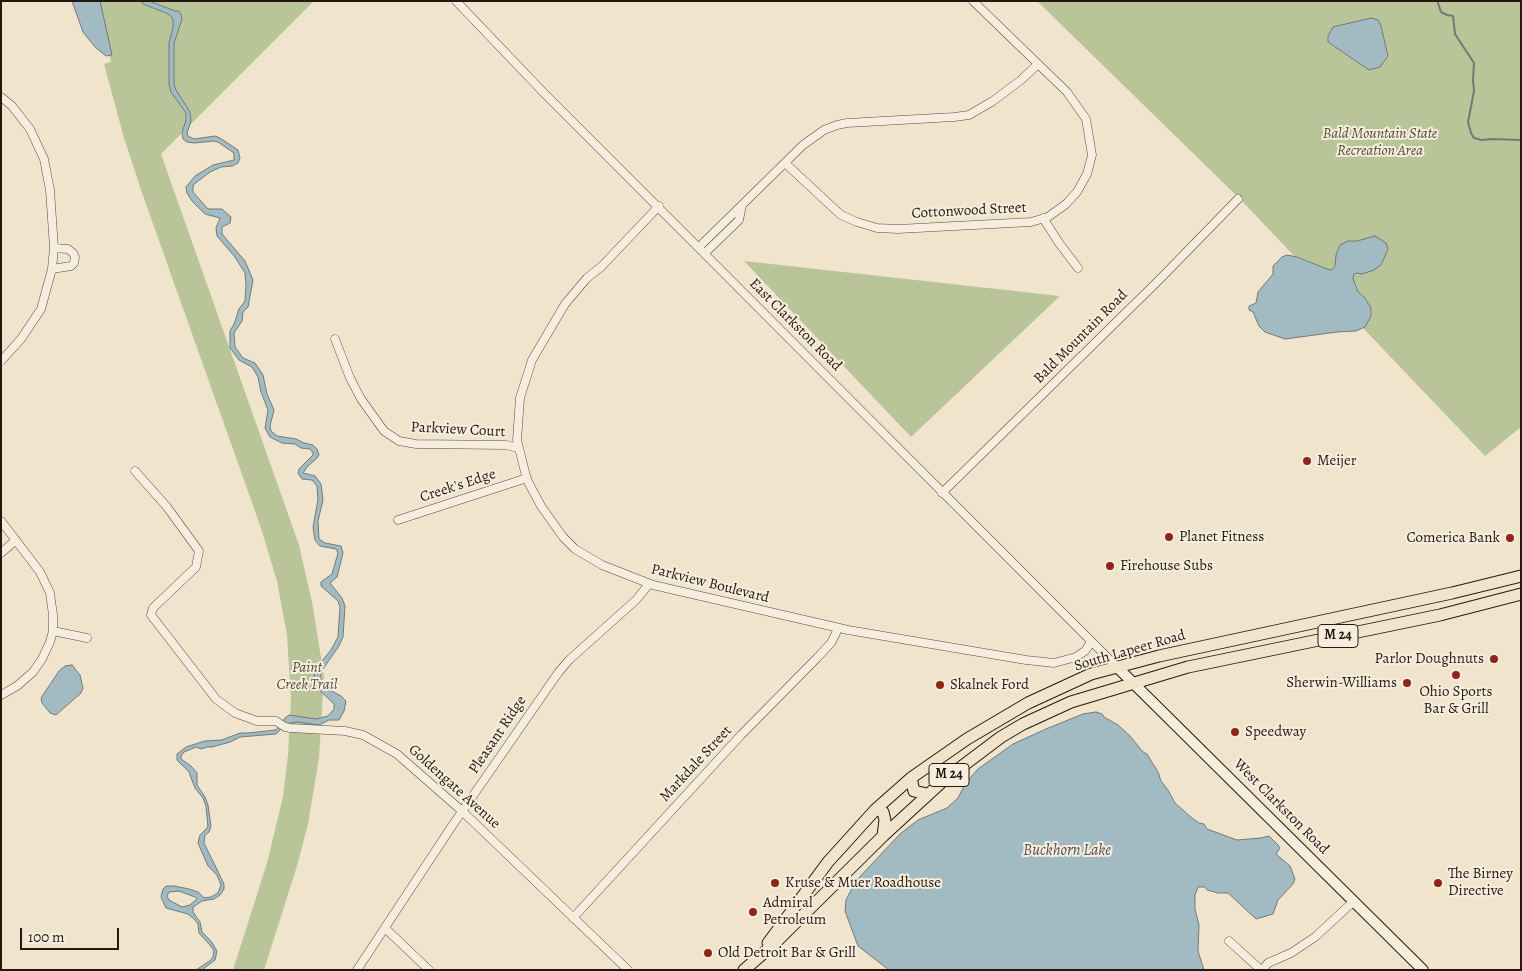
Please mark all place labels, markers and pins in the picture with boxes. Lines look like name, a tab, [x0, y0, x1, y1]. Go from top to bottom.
place label: Meijer	[1317, 452, 1357, 470]
marker: Meijer	[1301, 455, 1313, 467]
place label: Planet Fitness	[1179, 528, 1264, 546]
place label: Comerica Bank	[1406, 529, 1500, 547]
marker: Planet Fitness	[1163, 531, 1175, 543]
marker: Comerica Bank	[1504, 532, 1516, 544]
place label: Firehouse Subs	[1120, 557, 1213, 575]
marker: Firehouse Subs	[1104, 560, 1116, 572]
place label: Parlor Doughnuts	[1374, 650, 1484, 668]
marker: Parlor Doughnuts	[1488, 653, 1500, 665]
marker: Ohio Sports Bar & Grill	[1450, 669, 1462, 681]
place label: Sherwin-Williams	[1286, 674, 1397, 692]
place label: Skalnek Ford	[950, 676, 1029, 694]
marker: Sherwin-Williams	[1401, 677, 1413, 689]
marker: Skalnek Ford	[934, 679, 946, 691]
place label: Ohio Sports Bar & Grill	[1419, 683, 1493, 718]
place label: Speedway	[1245, 723, 1306, 741]
marker: Speedway	[1229, 726, 1241, 738]
place label: The Birney Directive	[1448, 865, 1513, 900]
place label: Kruse & Muer Roadhouse	[785, 874, 941, 892]
marker: Kruse & Muer Roadhouse	[769, 877, 781, 889]
marker: The Birney Directive	[1432, 877, 1444, 889]
place label: Admiral Petroleum	[763, 894, 826, 929]
marker: Admiral Petroleum	[747, 906, 759, 918]
place label: Old Detroit Bar & Grill	[718, 944, 856, 962]
marker: Old Detroit Bar & Grill	[702, 947, 714, 959]

